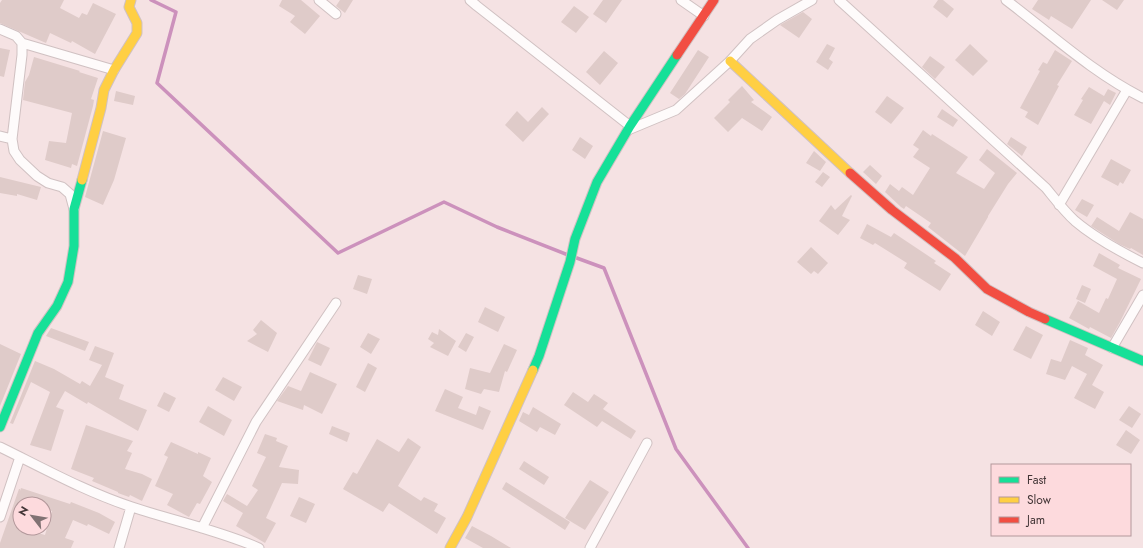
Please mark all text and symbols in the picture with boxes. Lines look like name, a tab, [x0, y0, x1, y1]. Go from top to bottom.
legend	[991, 464, 1131, 536]
text: Fast	[1027, 471, 1046, 489]
text: Slow	[1027, 491, 1052, 509]
north arrow	[12, 496, 52, 536]
text: N	[14, 503, 33, 519]
text: Jam	[1025, 511, 1045, 529]

